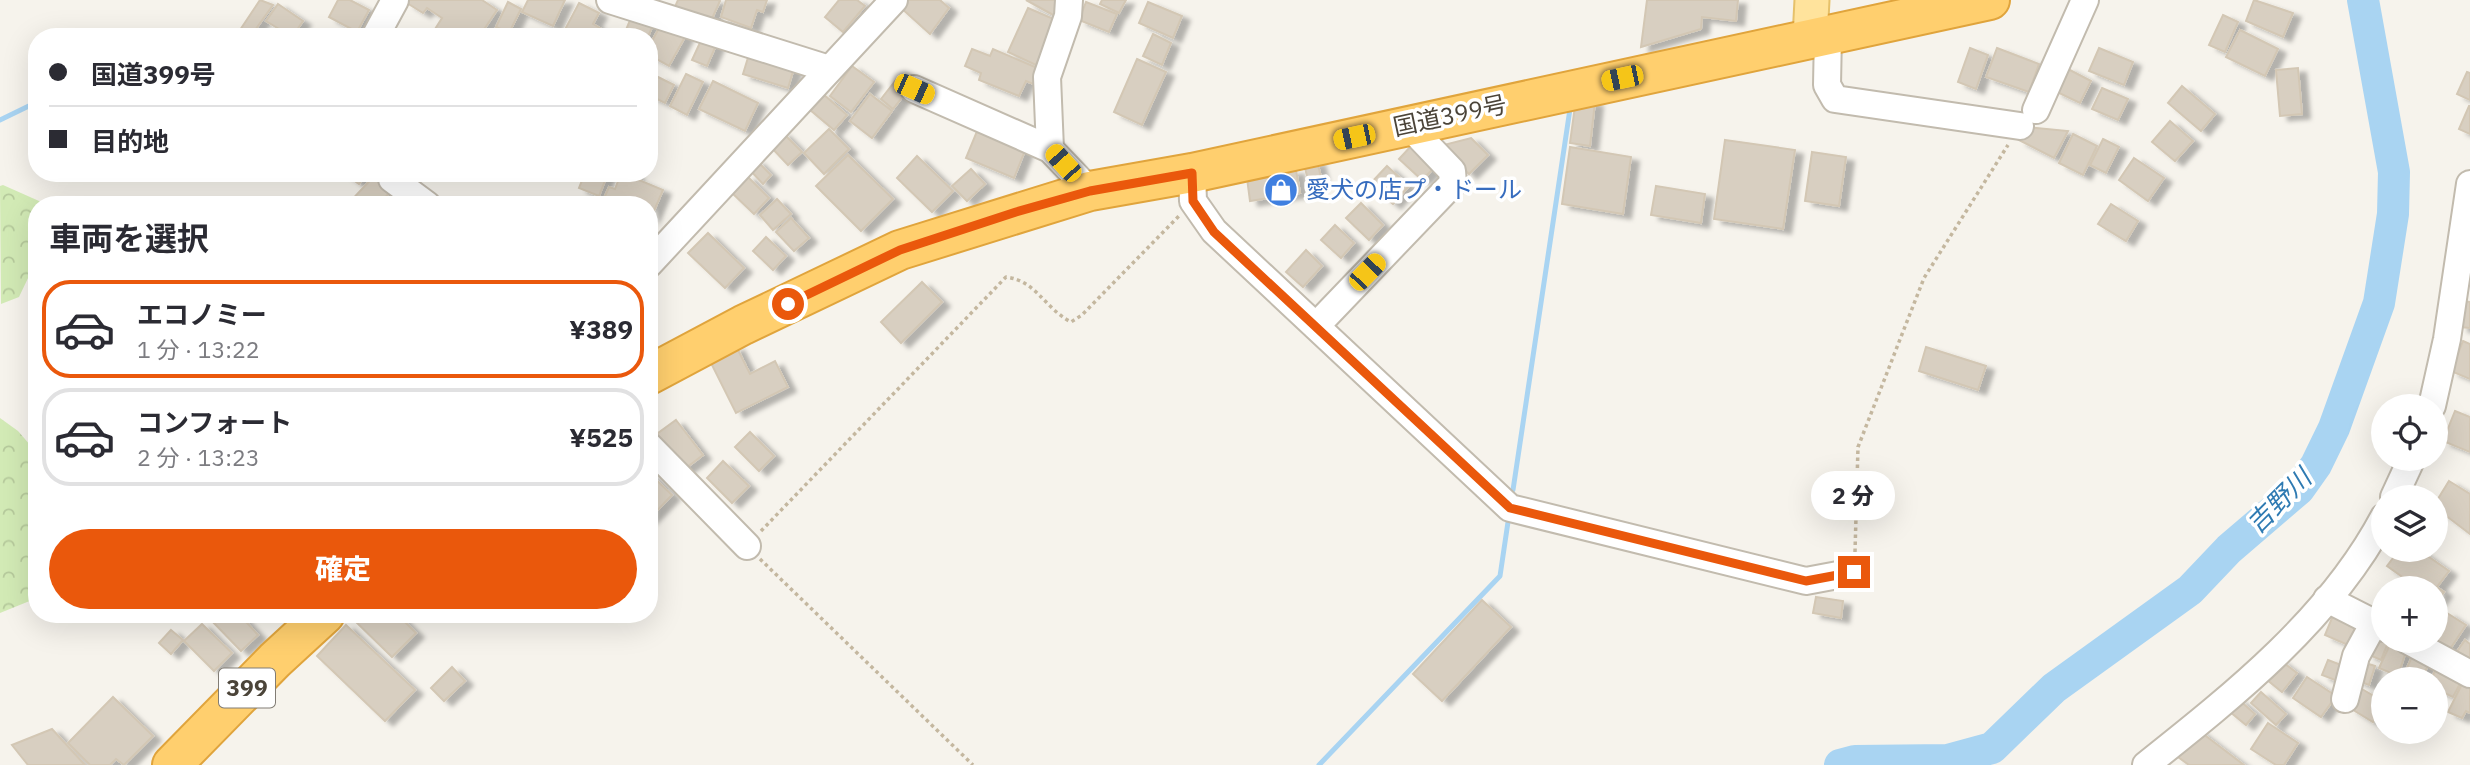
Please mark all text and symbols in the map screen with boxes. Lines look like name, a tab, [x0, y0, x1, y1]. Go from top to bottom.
text: 国道399号	[91, 57, 216, 91]
car	[1600, 63, 1645, 93]
car	[891, 71, 938, 107]
street label: 国道399号	[1390, 87, 1509, 143]
car	[1332, 122, 1377, 152]
text: 目的地	[91, 124, 169, 158]
car	[1042, 140, 1085, 186]
shop icon: 愛犬の店プ・ドール	[1262, 171, 1300, 209]
place label: 愛犬の店プ・ドール	[1306, 173, 1522, 205]
text: 車両を選択	[49, 217, 209, 259]
car	[1345, 250, 1390, 294]
route start	[772, 288, 804, 320]
text: エコノミー	[137, 297, 267, 331]
icon: car	[53, 298, 116, 361]
text: ¥389	[569, 312, 633, 346]
text: 1 分 · 13:22	[137, 334, 260, 364]
map controls	[2371, 394, 2448, 744]
button: locate	[2371, 394, 2448, 471]
text: コンフォート	[137, 405, 292, 439]
icon: car	[53, 406, 116, 469]
text: ¥525	[569, 420, 633, 454]
text: 2 分 · 13:23	[137, 442, 260, 472]
water label: 吉野川	[2239, 459, 2320, 540]
callout: 2 分	[1812, 470, 1896, 520]
text: 2 分	[1832, 480, 1874, 510]
button: layers	[2371, 485, 2448, 562]
button: 確定	[49, 529, 637, 609]
route end	[1838, 556, 1870, 588]
button: +	[2371, 576, 2448, 653]
button: −	[2371, 667, 2448, 744]
road number: 399	[219, 668, 275, 708]

